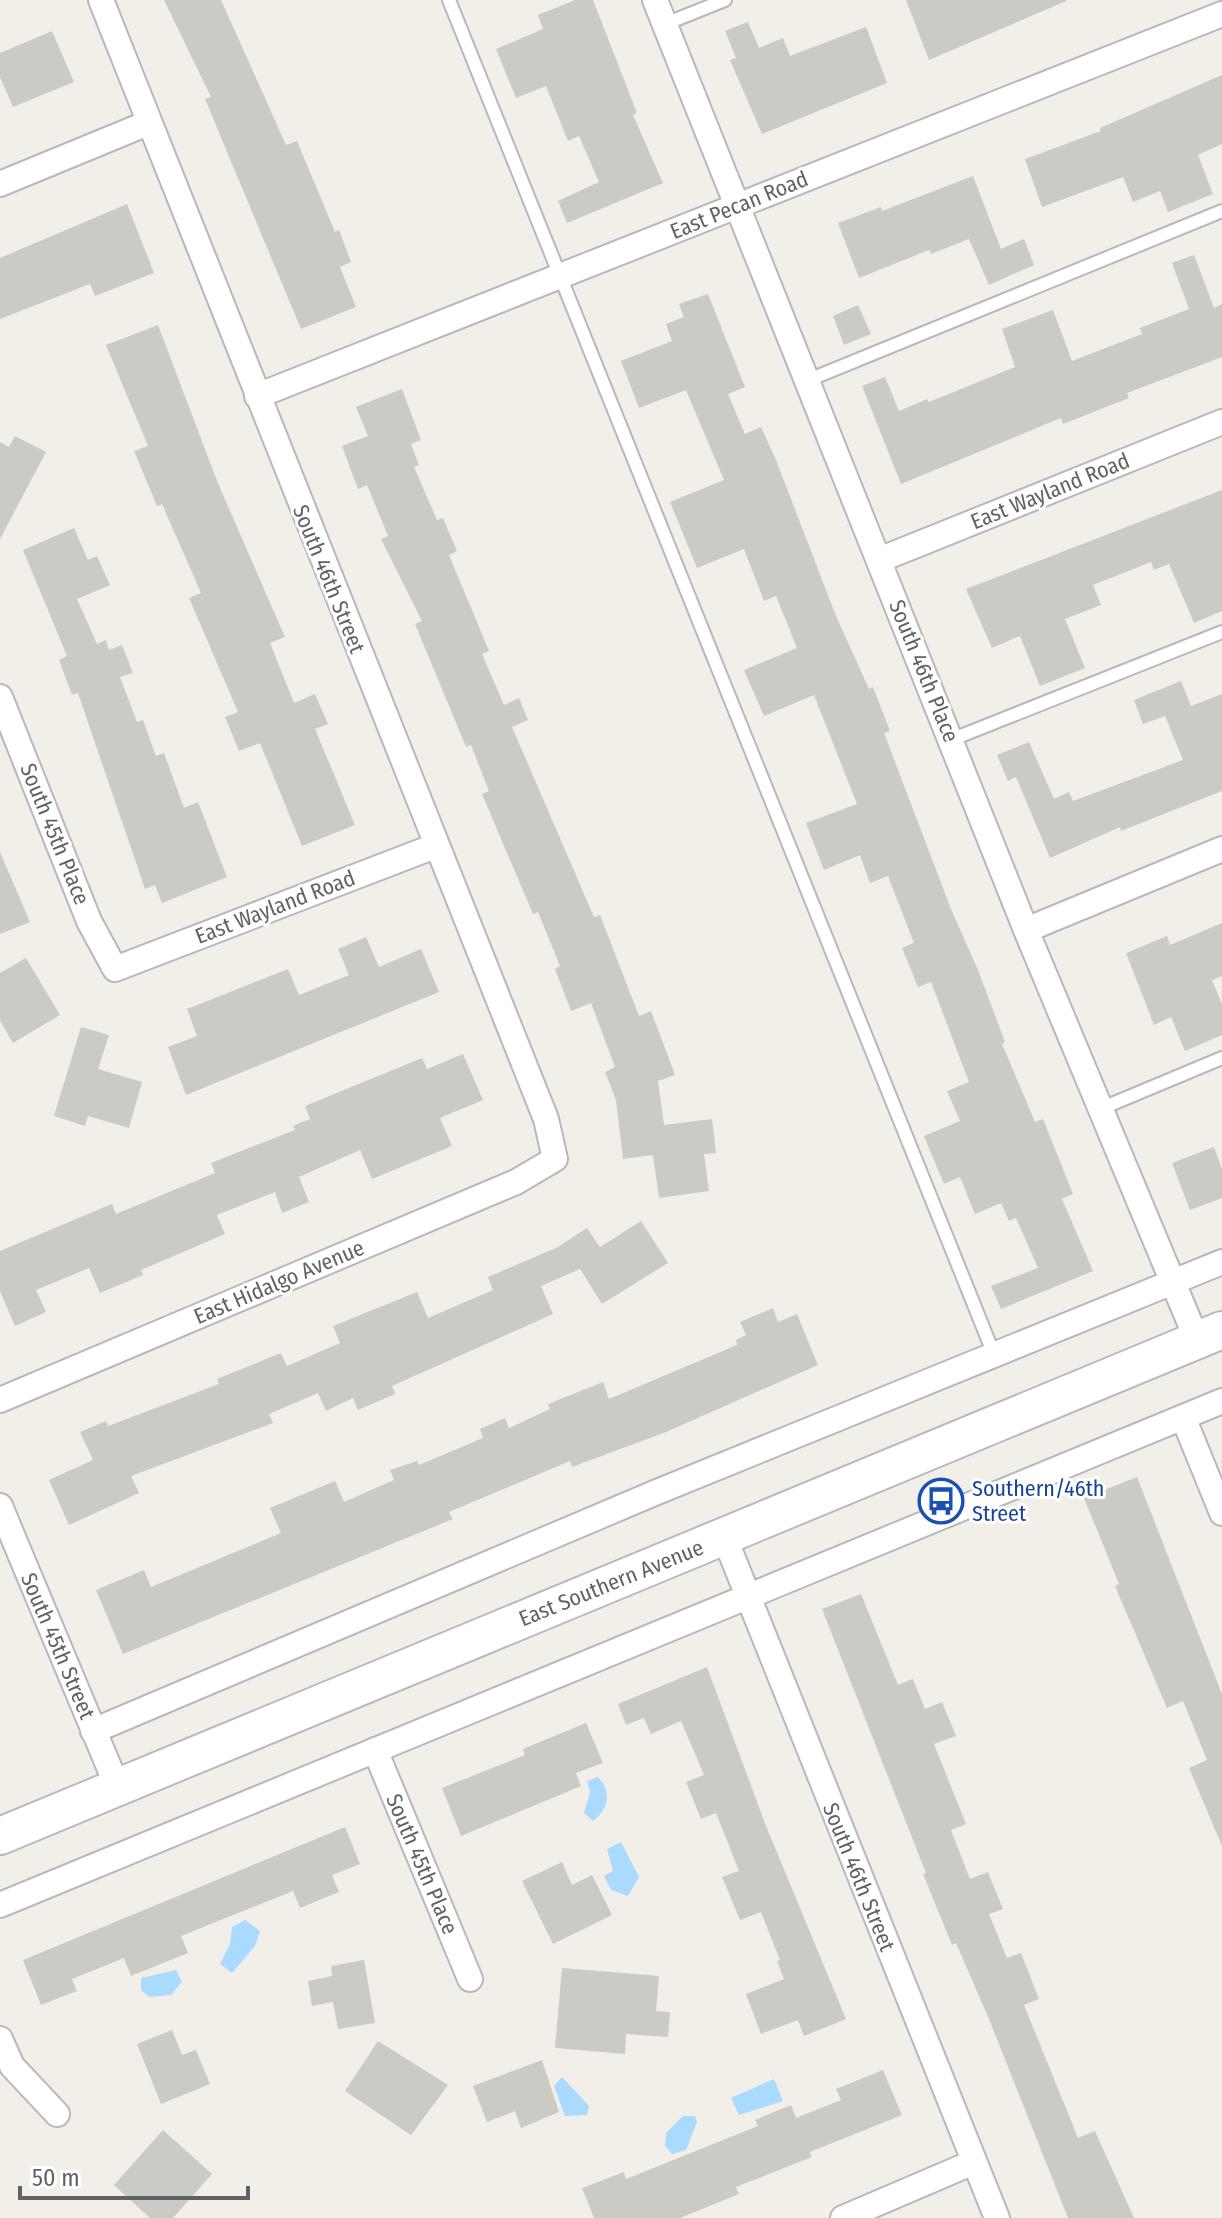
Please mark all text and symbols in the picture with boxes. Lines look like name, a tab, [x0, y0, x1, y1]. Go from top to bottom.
street label: East Pecan Road	[666, 165, 812, 245]
street label: East Wayland Road	[967, 447, 1133, 535]
street label: South 46th Street	[287, 501, 371, 658]
street label: South 46th Place	[883, 596, 965, 746]
street label: South 45th Place	[14, 759, 96, 909]
street label: East Wayland Road	[191, 864, 359, 950]
street label: East Hidalgo Avenue	[190, 1234, 368, 1330]
place label: Southern/46th Street	[972, 1475, 1104, 1527]
bus stop icon: Southern/46th Street	[917, 1477, 965, 1525]
street label: East Southern Avenue	[515, 1534, 707, 1632]
street label: South 45th Street	[15, 1569, 101, 1724]
street label: South 45th Place	[380, 1790, 464, 1938]
street label: South 46th Street	[817, 1799, 901, 1956]
scale bar	[20, 2150, 248, 2200]
text: 50 m	[32, 2164, 80, 2192]

